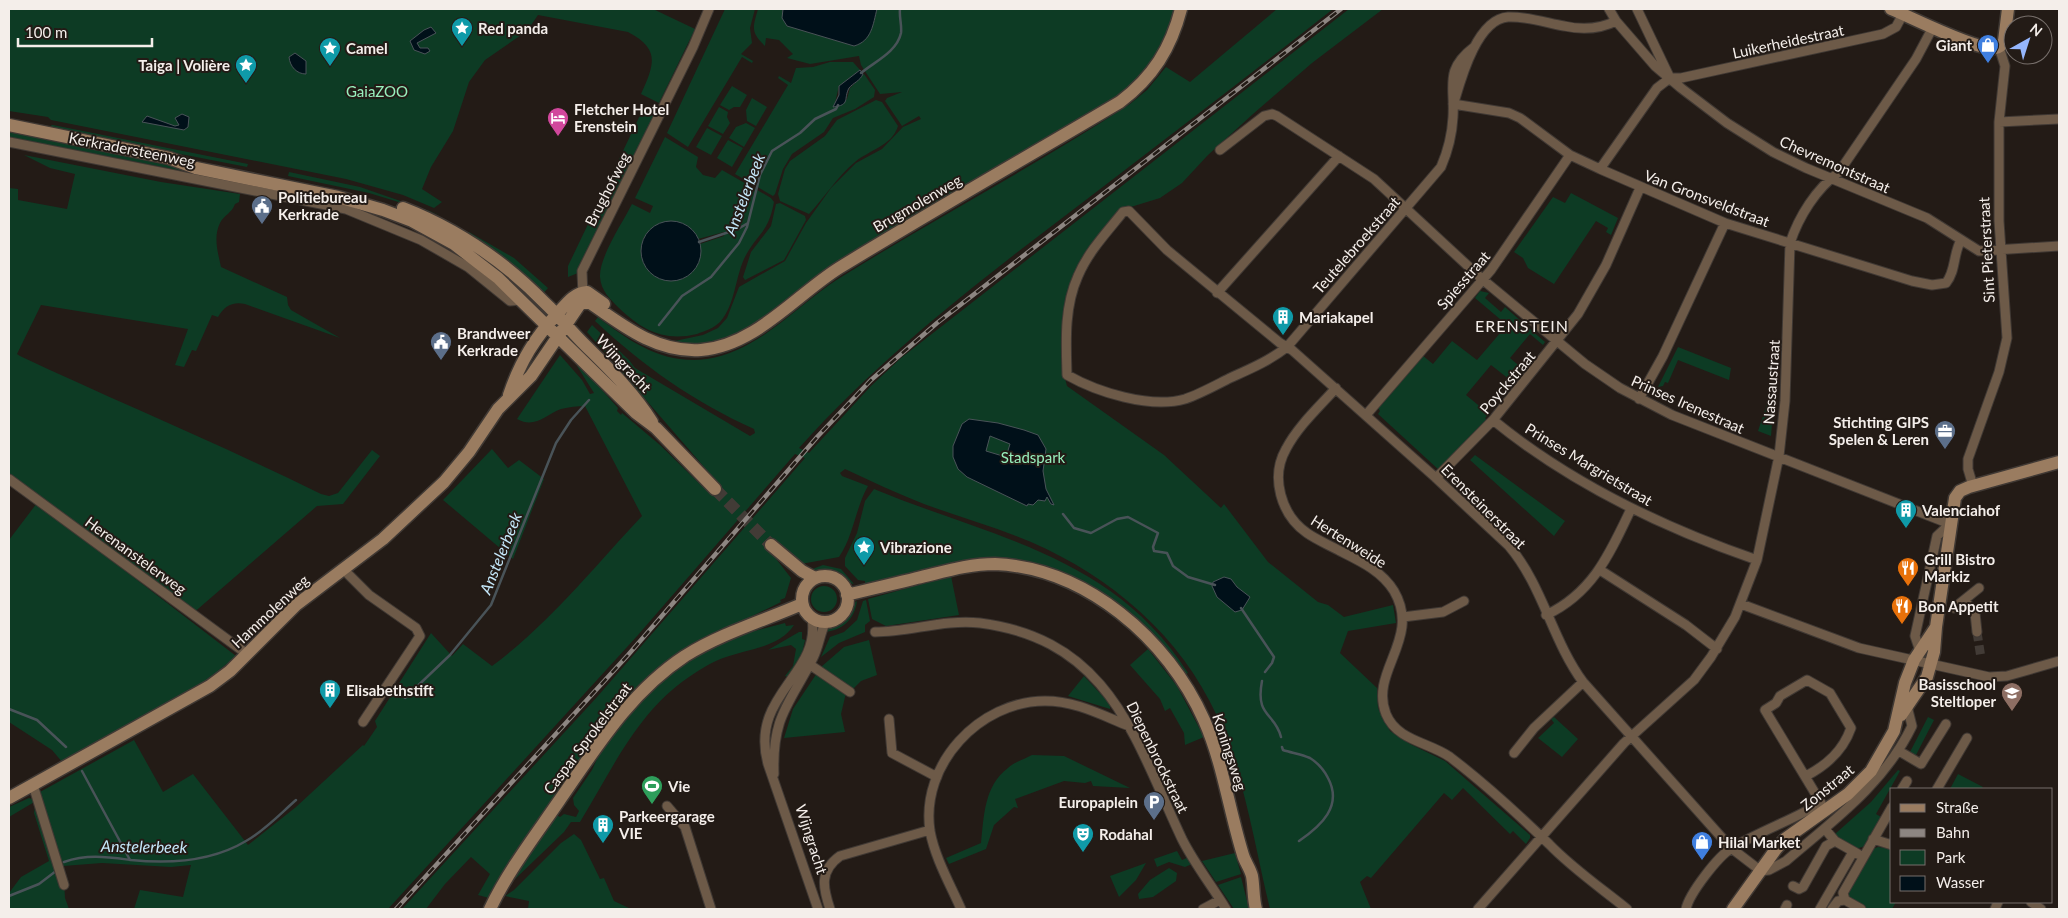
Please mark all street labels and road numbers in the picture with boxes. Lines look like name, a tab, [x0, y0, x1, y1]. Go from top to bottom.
street label: Luikerheidestraat	[1731, 20, 1846, 62]
street label: Kerkradersteenweg	[67, 128, 197, 170]
street label: Chevremontstraat	[1777, 132, 1894, 197]
street label: Brughofweg	[581, 149, 633, 229]
street label: Van Gronsveldstraat	[1642, 166, 1773, 230]
street label: Brugmolenweg	[870, 170, 965, 236]
street label: Teutelebroekstraat	[1309, 192, 1404, 297]
street label: Sint Pieterstraat	[1974, 196, 1998, 303]
street label: Spiesstraat	[1433, 247, 1494, 313]
street label: Wijngracht	[593, 330, 656, 396]
street label: Nassaustraat	[1759, 338, 1783, 425]
street label: Poyckstraat	[1475, 346, 1539, 417]
street label: Prinses Irenestraat	[1629, 371, 1748, 437]
street label: Prinses Margrietstraat	[1522, 419, 1656, 509]
street label: Erensteinerstraat	[1438, 460, 1531, 553]
street label: Hertenweide	[1308, 511, 1390, 571]
street label: Herenanstelerweg	[82, 512, 190, 598]
street label: Hammolenweg	[228, 571, 313, 651]
street label: Caspar Sprokelstraat	[539, 678, 635, 797]
street label: Diepenbrockstraat	[1123, 698, 1193, 816]
street label: Koningsweg	[1209, 711, 1251, 793]
street label: Zonstraat	[1797, 760, 1858, 814]
street label: Wijngracht	[792, 802, 832, 877]

